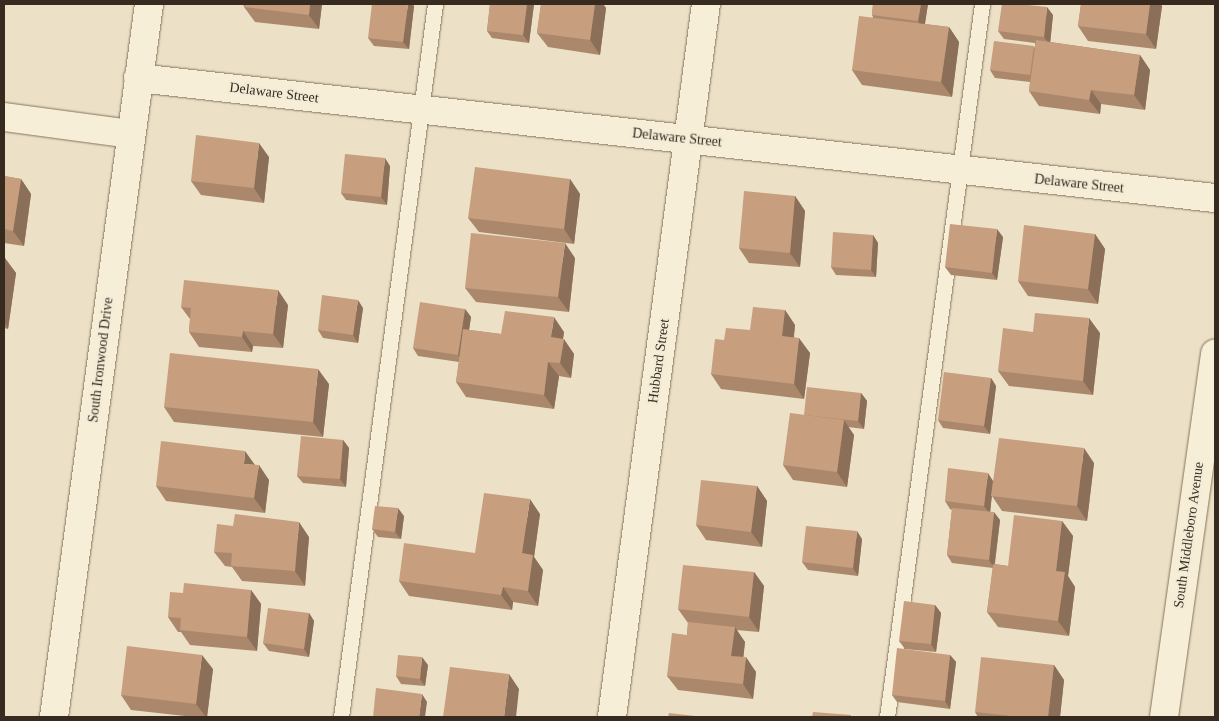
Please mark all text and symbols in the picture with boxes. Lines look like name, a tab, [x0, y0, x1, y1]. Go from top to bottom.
street label: Delaware Street	[228, 79, 320, 107]
street label: Delaware Street	[631, 125, 723, 151]
street label: Delaware Street	[1033, 171, 1125, 197]
street label: South Ironwood Drive	[85, 296, 117, 424]
street label: Hubbard Street	[645, 318, 673, 404]
street label: South Middleboro Avenue	[1170, 460, 1208, 610]

